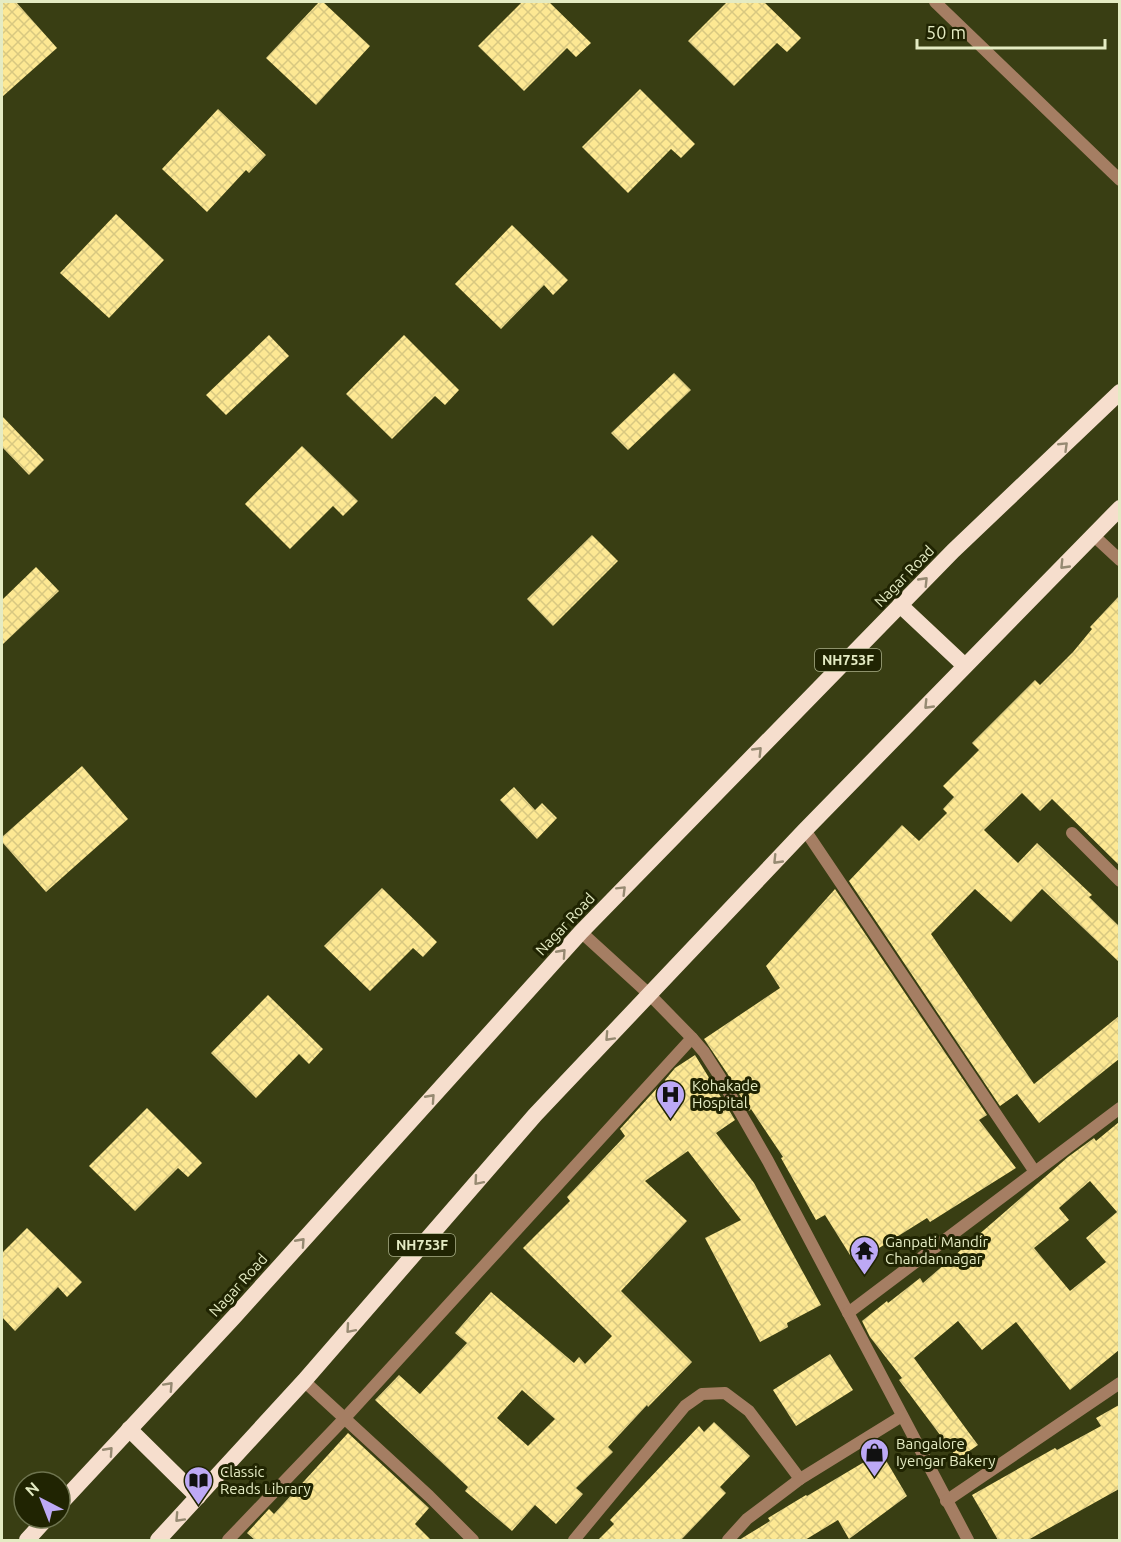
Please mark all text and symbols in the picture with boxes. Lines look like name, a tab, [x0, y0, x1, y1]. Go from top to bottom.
scale bar	[917, 12, 1104, 50]
text: 50 m	[926, 22, 966, 42]
one-way arrow	[1056, 442, 1067, 453]
street label: Nagar Road	[871, 542, 937, 610]
one-way arrow	[1060, 557, 1071, 568]
one-way arrow	[916, 578, 927, 589]
road number: NH753F	[815, 649, 881, 671]
one-way arrow	[924, 698, 935, 708]
one-way arrow	[751, 748, 762, 759]
one-way arrow	[774, 852, 785, 863]
one-way arrow	[614, 887, 625, 898]
street label: Nagar Road	[532, 890, 598, 958]
one-way arrow	[555, 949, 566, 960]
one-way arrow	[605, 1030, 616, 1040]
place label: Kohakade Hospital	[692, 1077, 758, 1111]
hospital icon: Kohakade Hospital	[655, 1078, 687, 1120]
one-way arrow	[424, 1094, 435, 1104]
one-way arrow	[474, 1174, 485, 1185]
place label: Ganpati Mandir Chandannagar	[885, 1233, 988, 1267]
road number: NH753F	[389, 1234, 455, 1256]
temple icon: Ganpati Mandir Chandannagar	[848, 1234, 880, 1276]
one-way arrow	[294, 1239, 305, 1249]
street label: Nagar Road	[205, 1250, 271, 1320]
one-way arrow	[346, 1322, 357, 1332]
one-way arrow	[162, 1382, 173, 1393]
place label: Bangalore Iyengar Bakery	[896, 1435, 995, 1469]
shop icon: Bangalore Iyengar Bakery	[859, 1436, 891, 1478]
one-way arrow	[102, 1447, 113, 1458]
place label: Classic Reads Library	[220, 1463, 311, 1497]
library icon: Classic Reads Library	[183, 1464, 215, 1506]
north arrow	[12, 1470, 72, 1530]
text: N	[22, 1478, 42, 1500]
one-way arrow	[175, 1511, 186, 1521]

